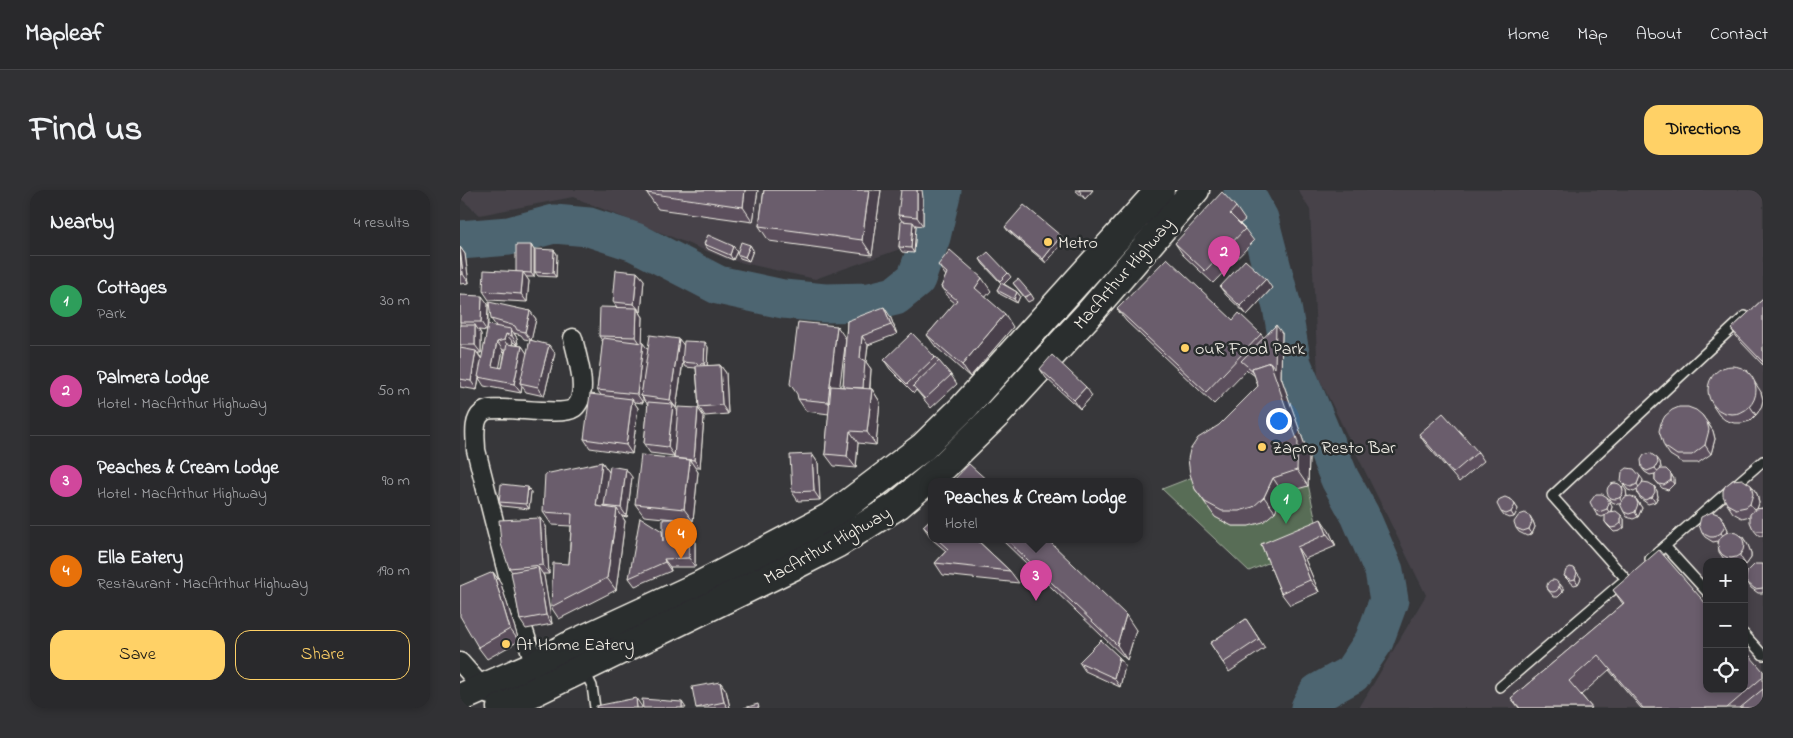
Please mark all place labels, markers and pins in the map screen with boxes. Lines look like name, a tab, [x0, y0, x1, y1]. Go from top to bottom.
place label: Metro	[1058, 231, 1098, 257]
marker: Metro	[1042, 236, 1054, 248]
pin: 2	[1208, 236, 1240, 277]
place label: ouR Food Park	[1195, 337, 1305, 363]
marker: ouR Food Park	[1179, 342, 1191, 354]
place label: Zapro Resto Bar	[1272, 436, 1396, 462]
marker: Zapro Resto Bar	[1256, 441, 1268, 453]
pin: 1	[1270, 483, 1302, 524]
pin: 4	[665, 518, 697, 559]
pin: 3	[1020, 560, 1052, 601]
place label: At Home Eatery	[516, 633, 634, 659]
marker: At Home Eatery	[500, 638, 512, 650]

